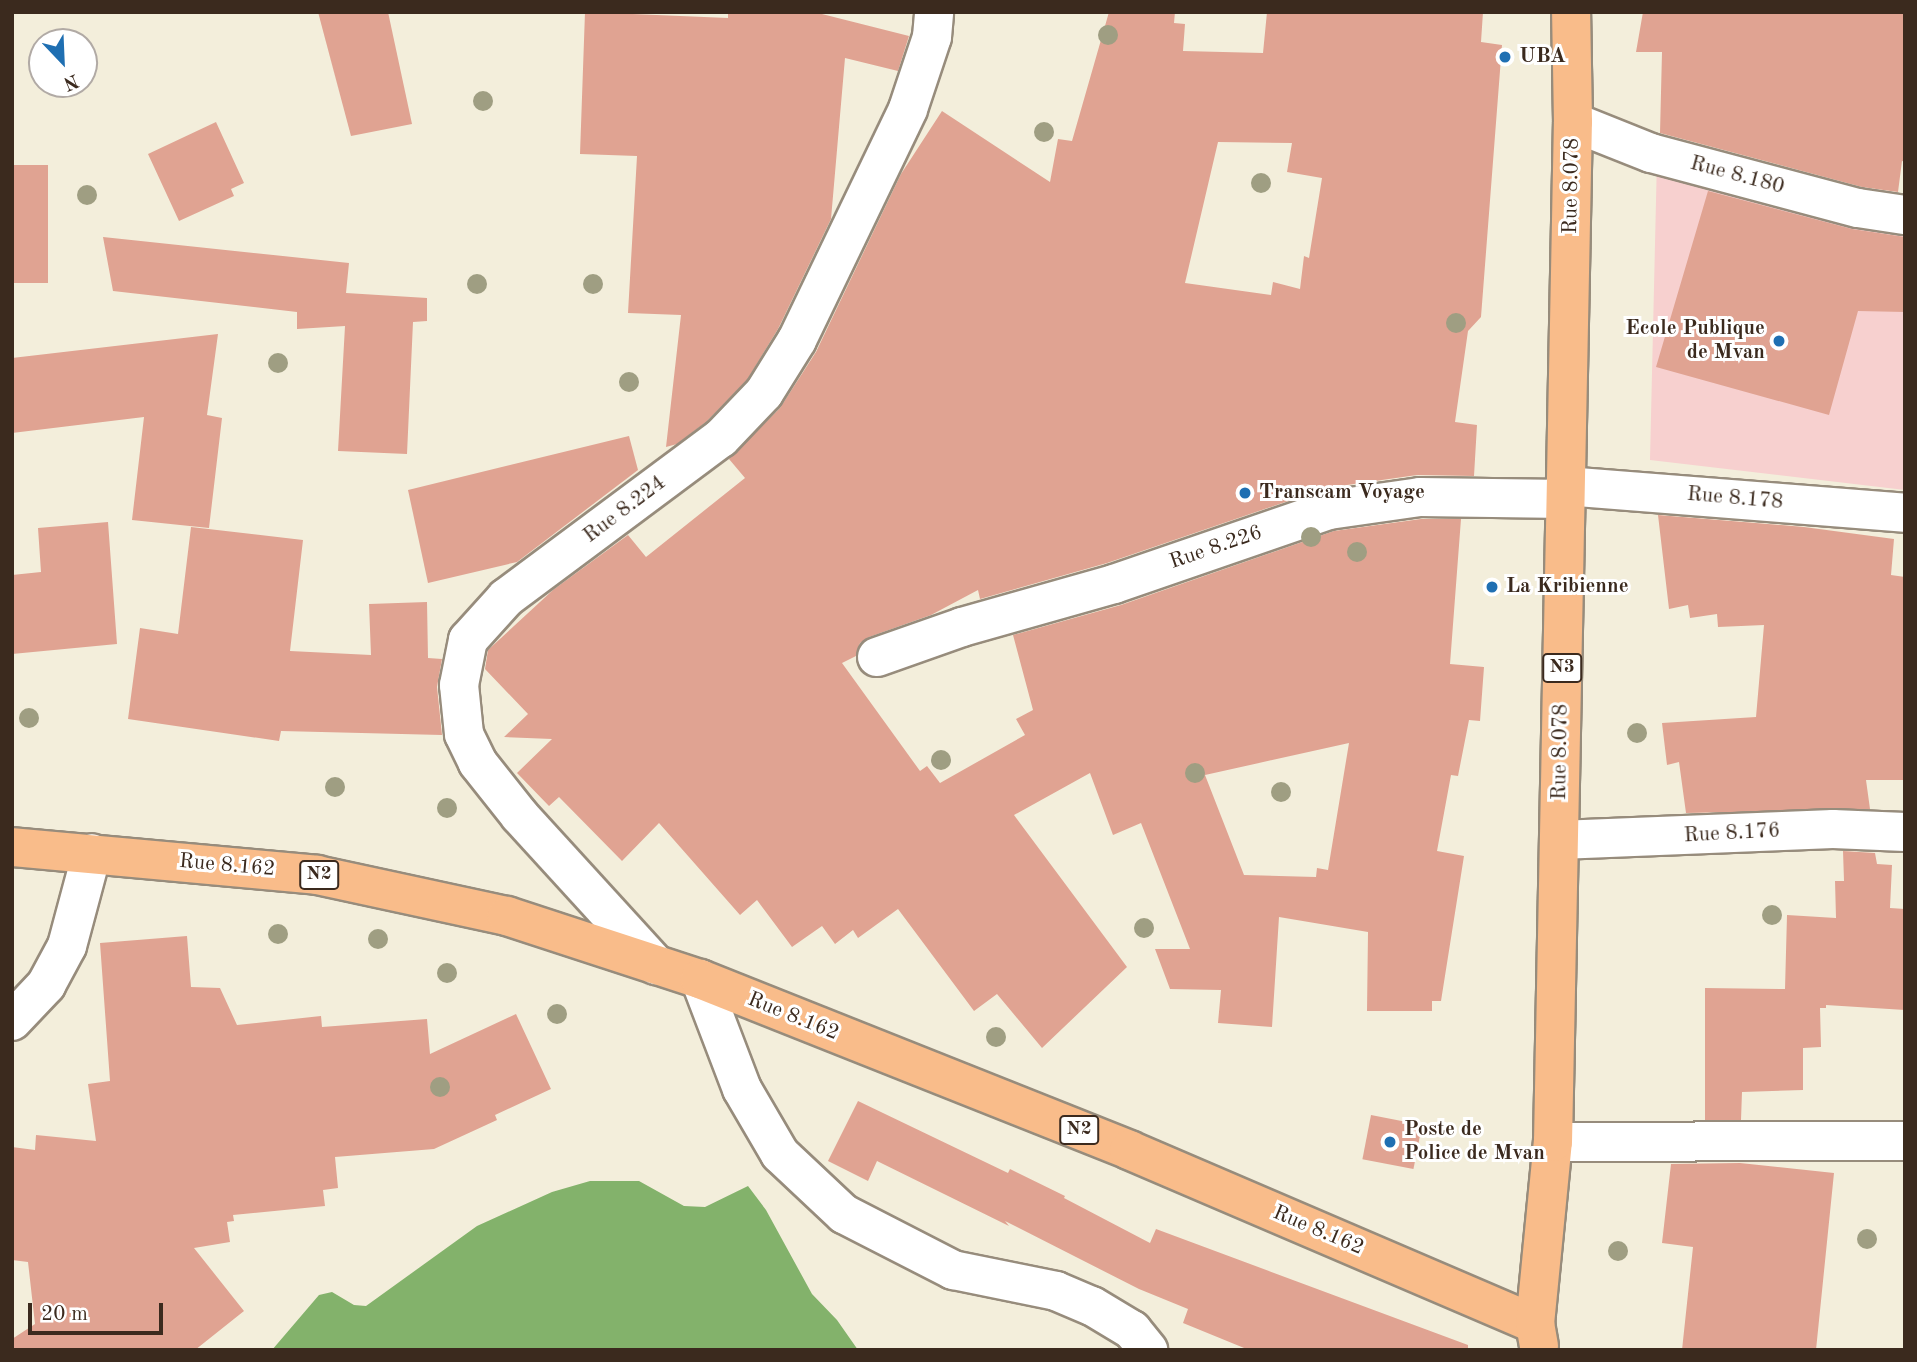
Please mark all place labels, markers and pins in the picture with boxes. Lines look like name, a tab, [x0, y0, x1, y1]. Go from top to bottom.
place label: UBA	[1519, 44, 1566, 70]
marker: UBA	[1497, 49, 1513, 65]
place label: Ecole Publique de Mvan	[1625, 316, 1765, 366]
marker: Ecole Publique de Mvan	[1771, 333, 1787, 349]
place label: Transcam Voyage	[1259, 480, 1425, 506]
marker: Transcam Voyage	[1237, 485, 1253, 501]
place label: La Kribienne	[1506, 574, 1629, 600]
marker: La Kribienne	[1484, 579, 1500, 595]
place label: Poste de Police de Mvan	[1404, 1117, 1545, 1167]
marker: Poste de Police de Mvan	[1382, 1134, 1398, 1150]

